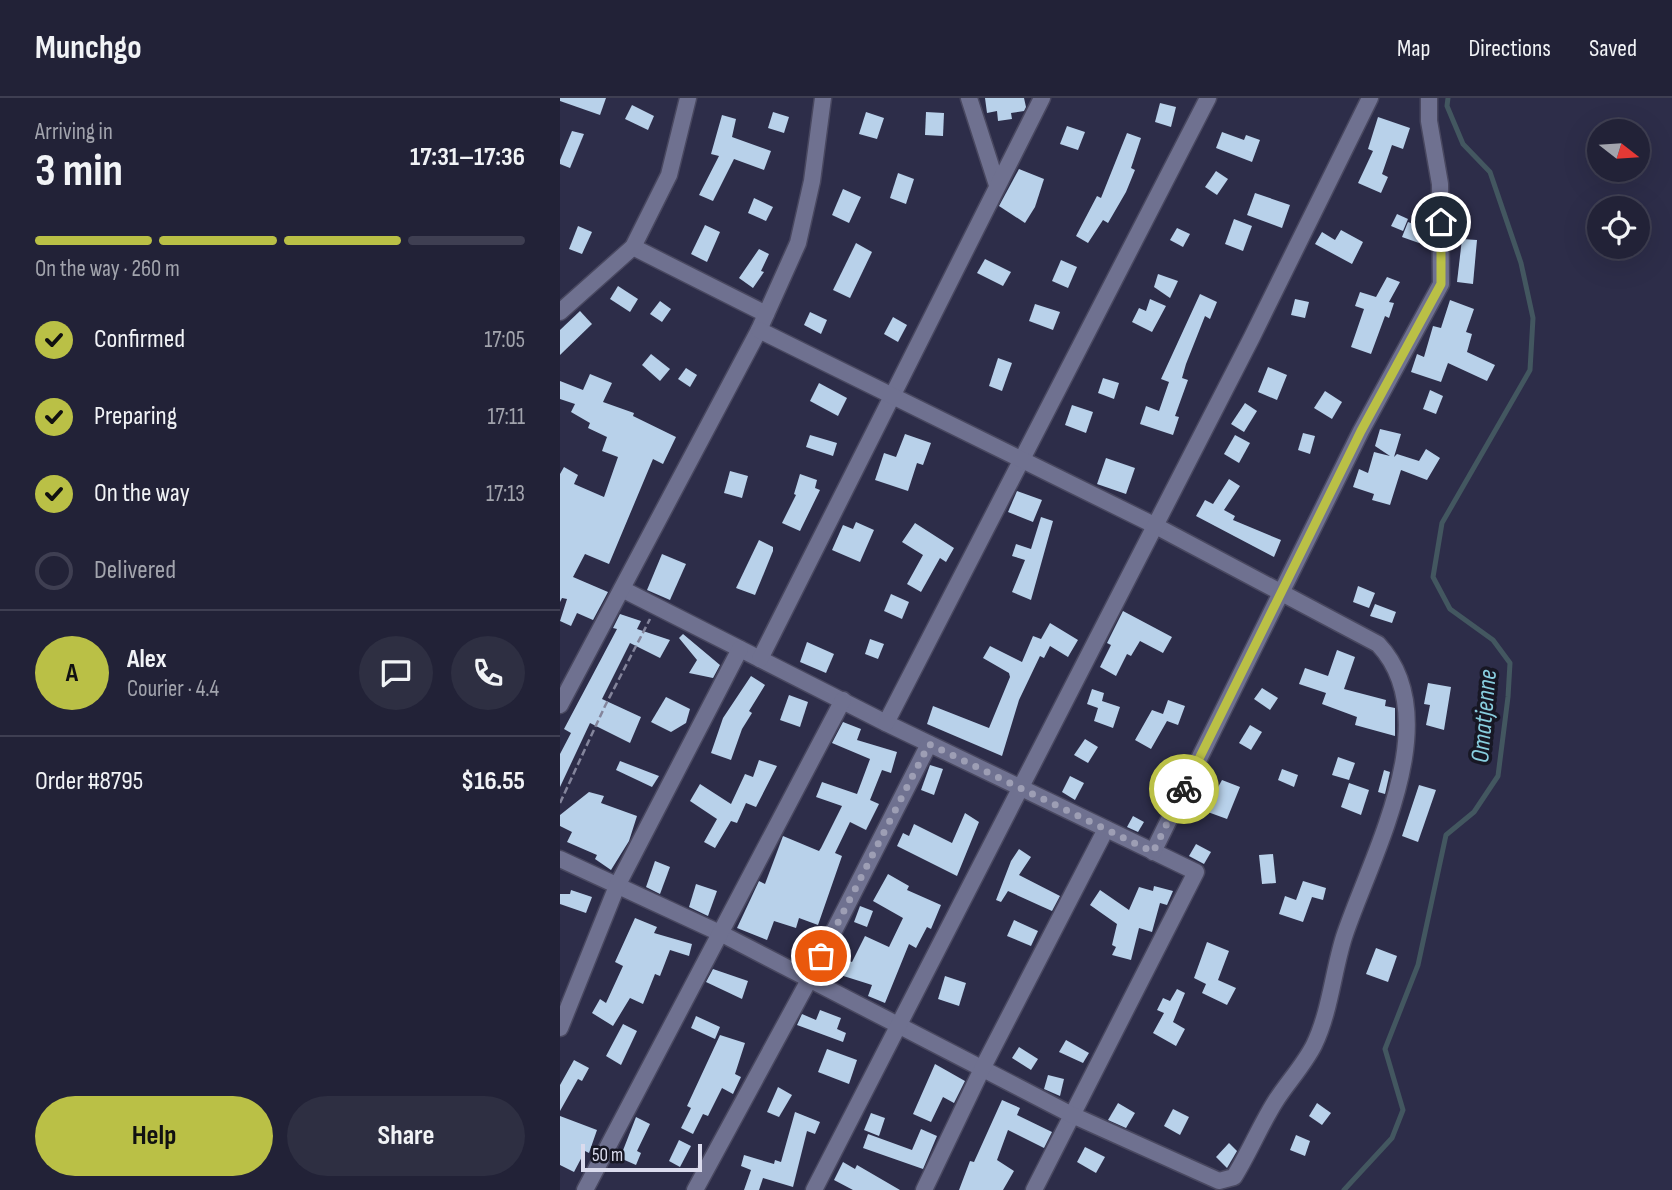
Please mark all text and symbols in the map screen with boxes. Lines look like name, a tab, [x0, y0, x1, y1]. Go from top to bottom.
text: Munchgo	[35, 28, 142, 68]
text: Map	[1397, 34, 1430, 63]
text: Directions	[1468, 34, 1551, 63]
text: Saved	[1589, 34, 1637, 63]
text: Arriving in	[35, 118, 113, 146]
north arrow	[1587, 119, 1650, 182]
map controls	[1587, 119, 1650, 259]
text: 17:31–17:36	[410, 142, 525, 173]
text: 3 min	[35, 144, 123, 199]
pin	[1411, 192, 1471, 252]
button: locate	[1587, 196, 1650, 259]
icon: home	[1422, 203, 1460, 241]
text: On the way · 260 m	[35, 255, 180, 283]
icon: check	[35, 321, 73, 359]
text: Confirmed	[94, 324, 185, 355]
text: 17:05	[484, 326, 525, 354]
icon: check	[35, 398, 73, 436]
text: Preparing	[94, 401, 177, 432]
text: 17:11	[488, 403, 525, 431]
icon: check	[35, 475, 73, 513]
text: On the way	[94, 478, 190, 509]
text: 17:13	[486, 480, 525, 508]
text: Delivered	[94, 555, 176, 586]
button: chat	[359, 636, 433, 710]
button: phone	[451, 636, 525, 710]
text: Alex	[127, 644, 167, 675]
text: A	[66, 658, 78, 689]
water label: Omatjenne	[1465, 668, 1504, 764]
text: Courier · 4.4	[127, 675, 219, 703]
courier	[1149, 754, 1219, 824]
text: Order #8795	[35, 766, 143, 797]
text: $16.55	[461, 766, 525, 797]
icon: bike	[1165, 770, 1203, 808]
pin	[791, 926, 851, 986]
icon: bag	[802, 937, 840, 975]
button: Help	[35, 1096, 273, 1176]
button: Share	[287, 1096, 525, 1176]
scale bar	[581, 1141, 702, 1173]
text: 50 m	[592, 1144, 623, 1167]

